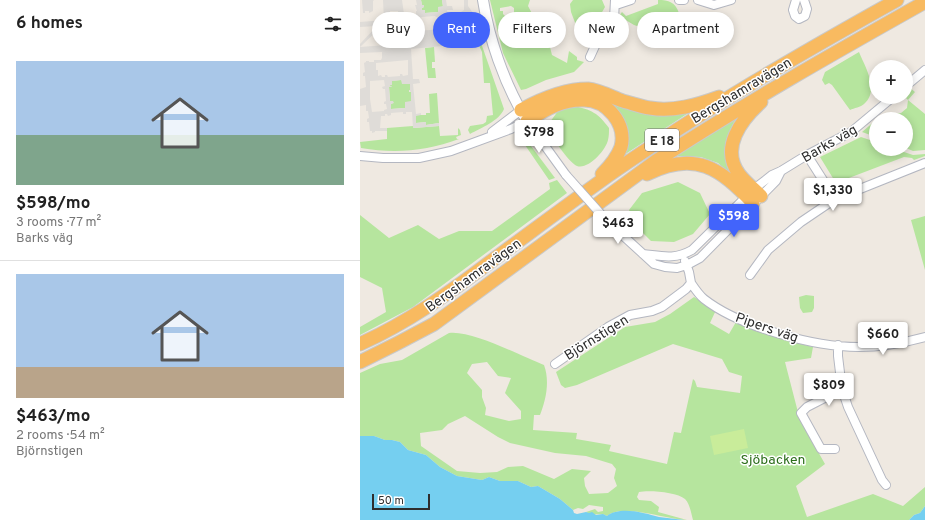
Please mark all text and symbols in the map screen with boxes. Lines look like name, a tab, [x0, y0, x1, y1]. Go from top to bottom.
chip: Buy	[372, 12, 425, 48]
chip: Rent	[433, 12, 490, 48]
chip: Filters	[498, 12, 566, 48]
chip: New	[574, 12, 629, 48]
chip: Apartment	[637, 12, 734, 48]
text: 6 homes	[16, 13, 83, 35]
icon: filters	[322, 13, 344, 35]
street label: Bergshamravägen	[688, 55, 795, 128]
map controls	[869, 60, 913, 156]
button: +	[869, 60, 913, 104]
icon: home	[144, 87, 216, 159]
button: −	[869, 112, 913, 156]
pin: $798	[515, 120, 563, 154]
street label: Barks väg	[799, 122, 861, 167]
text: $798	[524, 125, 555, 141]
road number: E 18	[645, 129, 679, 151]
pin: $1,330	[800, 178, 866, 212]
text: $1,330	[813, 183, 853, 199]
text: $598/mo	[16, 193, 90, 215]
pin: $598	[710, 204, 758, 238]
text: $598	[718, 209, 750, 225]
pin: $463	[594, 211, 642, 245]
text: 3 rooms · 77 m²	[16, 215, 101, 231]
text: $463	[602, 216, 634, 232]
text: Barks väg	[16, 231, 73, 247]
street label: Bergshamravägen	[423, 236, 525, 317]
icon: home	[144, 300, 216, 372]
street label: Pipers väg	[733, 310, 800, 347]
street label: Björnstigen	[562, 312, 632, 365]
pin: $660	[859, 322, 907, 356]
text: $660	[867, 327, 899, 343]
pin: $809	[805, 373, 853, 407]
text: $809	[813, 378, 845, 394]
text: $463/mo	[16, 406, 90, 428]
text: 2 rooms · 54 m²	[16, 428, 105, 444]
text: Björnstigen	[16, 444, 83, 460]
park label: Sjöbacken	[741, 452, 805, 469]
scale bar	[372, 492, 430, 511]
text: 50 m	[378, 494, 404, 508]

